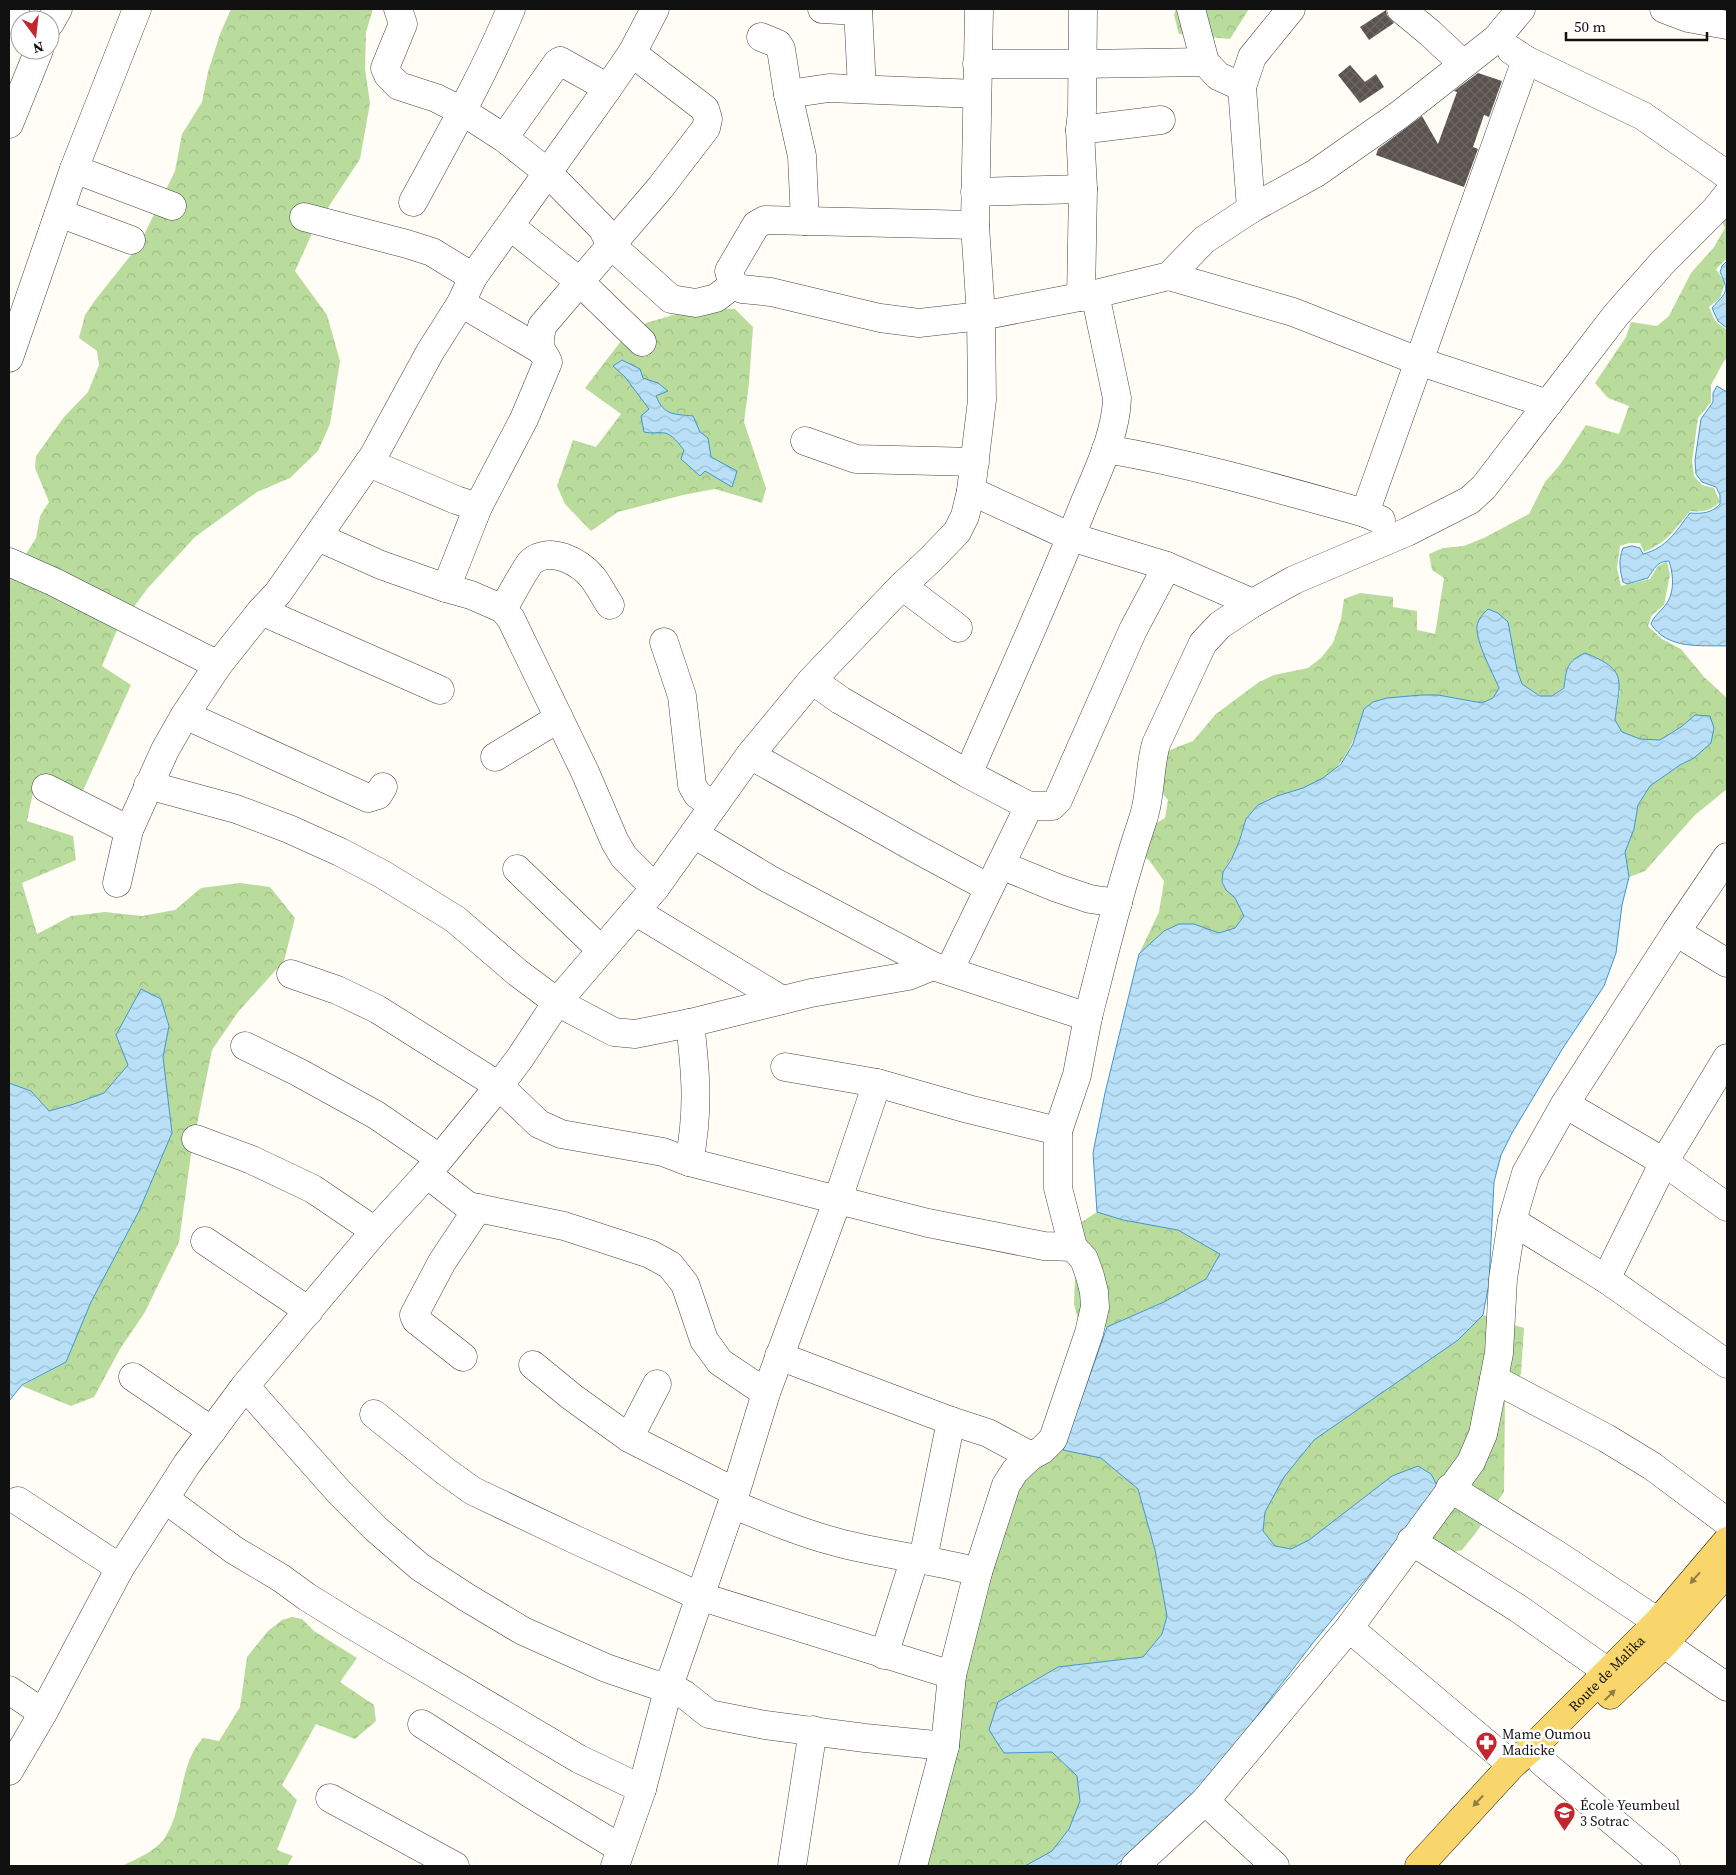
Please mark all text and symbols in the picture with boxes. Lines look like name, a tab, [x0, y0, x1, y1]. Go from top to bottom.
north arrow	[10, 10, 60, 60]
scale bar	[1566, 10, 1707, 42]
text: 50 m	[1574, 16, 1606, 37]
text: N	[31, 37, 46, 59]
one-way arrow	[1690, 1572, 1701, 1585]
street label: Route de Malika	[1564, 1630, 1650, 1716]
one-way arrow	[1604, 1689, 1616, 1701]
place label: Mame Oumou Madicke	[1502, 1724, 1591, 1760]
pharmacy icon: Mame Oumou Madicke	[1474, 1730, 1498, 1761]
one-way arrow	[1472, 1794, 1484, 1806]
place label: École Yeumbeul 3 Sotrac	[1580, 1795, 1680, 1831]
school or university icon: École Yeumbeul 3 Sotrac	[1552, 1801, 1576, 1832]

